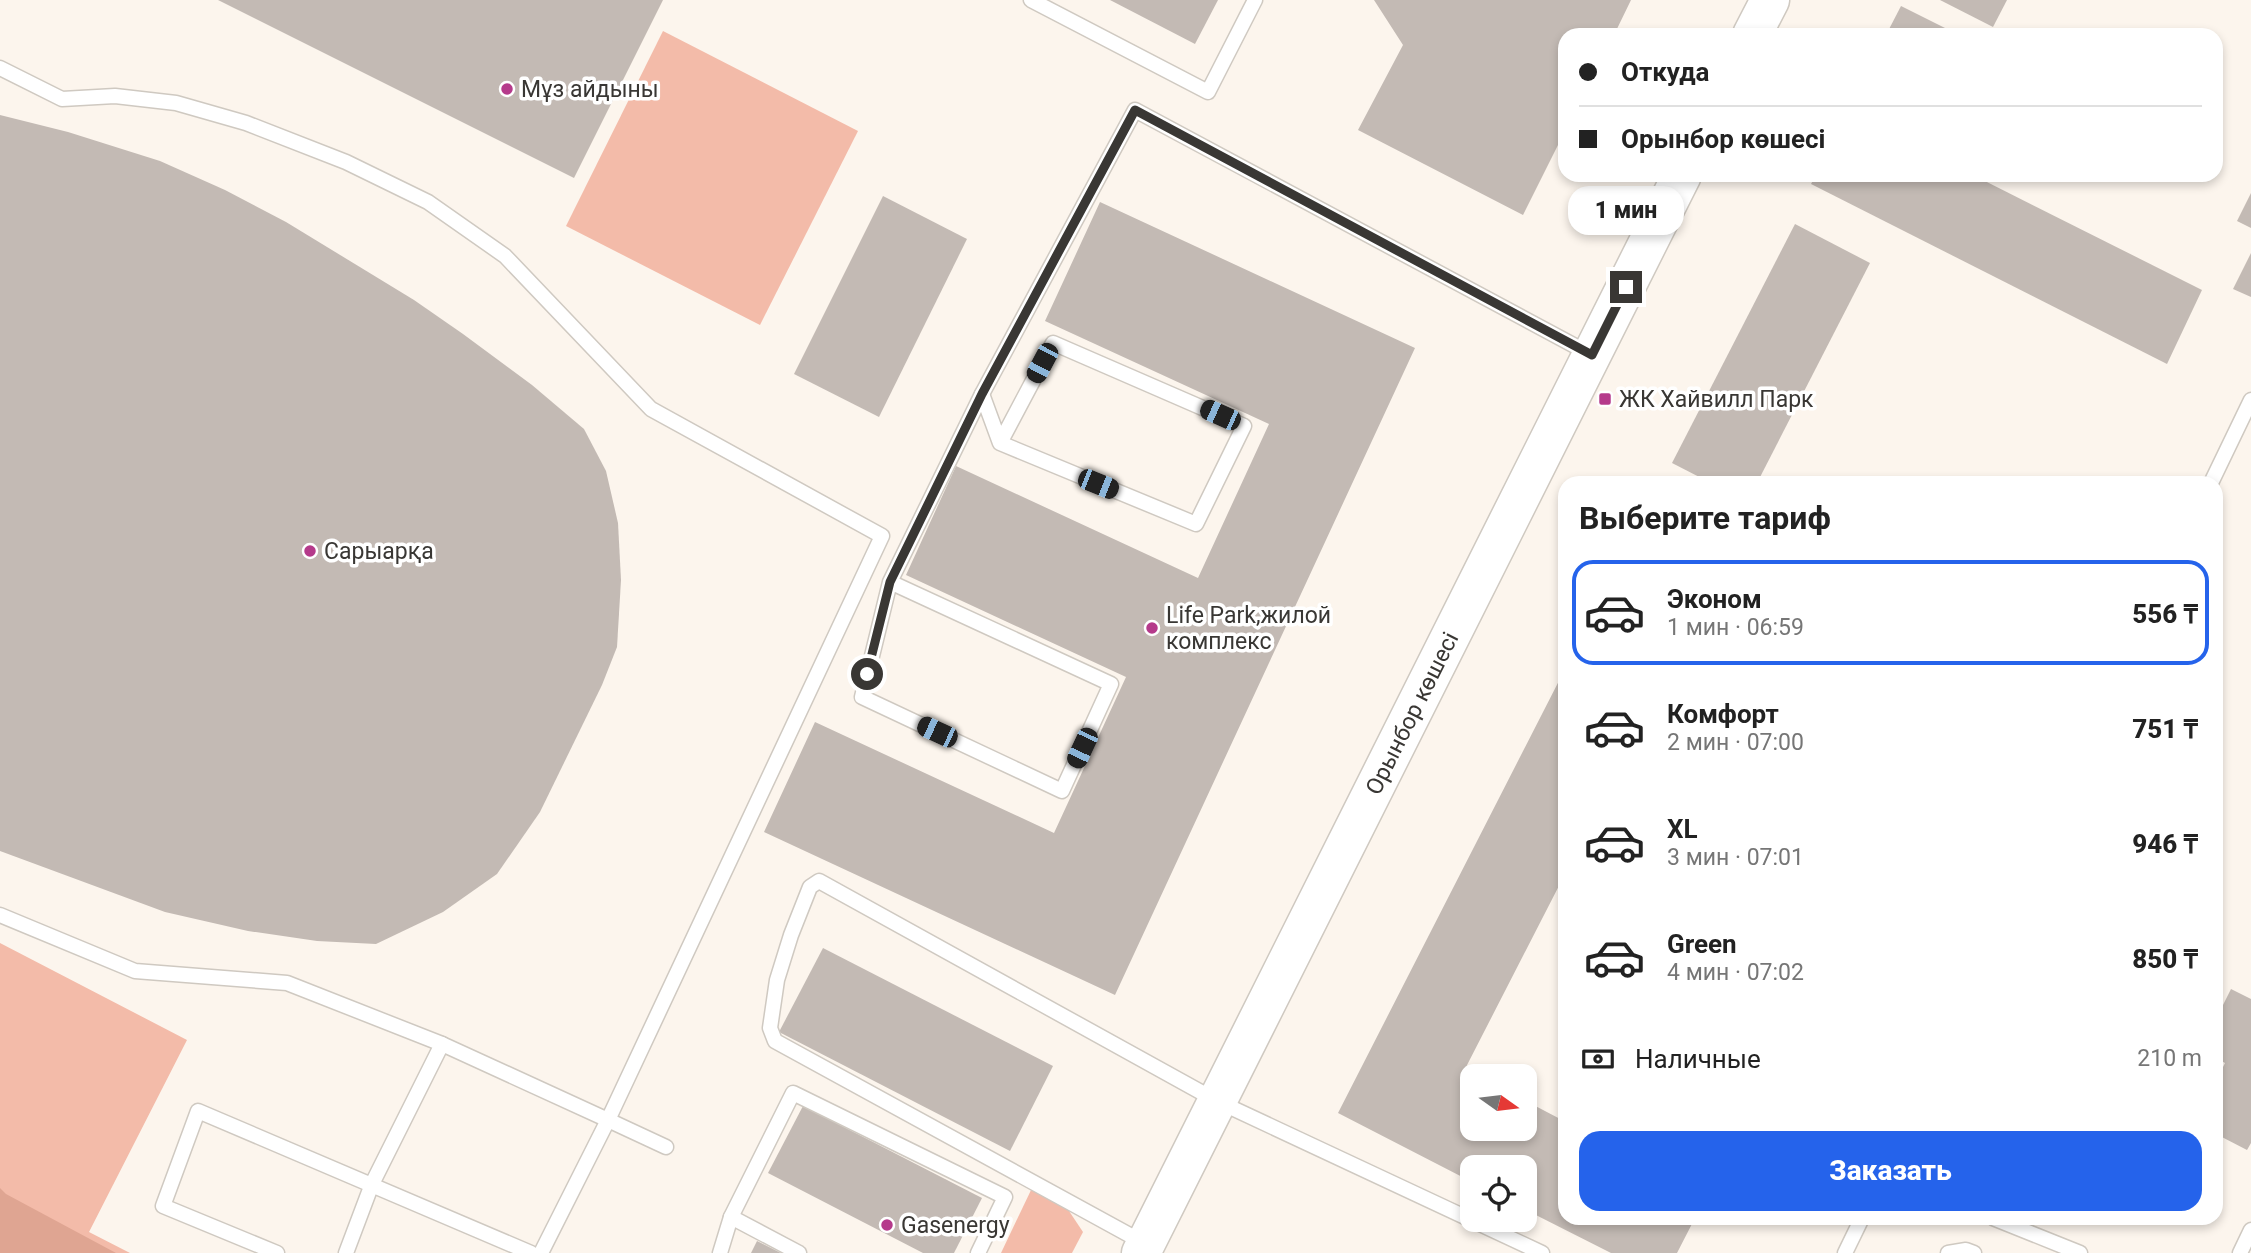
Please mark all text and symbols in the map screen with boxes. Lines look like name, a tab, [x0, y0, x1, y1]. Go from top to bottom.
text: Откуда	[1621, 57, 1710, 87]
place label: Мұз айдыны	[521, 76, 659, 103]
marker: Мұз айдыны	[499, 81, 515, 97]
text: Орынбор көшесі	[1621, 124, 1825, 154]
callout: 1 мин	[1568, 186, 1684, 234]
text: 1 мин	[1595, 197, 1657, 224]
route end	[1610, 271, 1642, 303]
car	[1023, 340, 1062, 386]
place label: ЖК Хайвилл Парк	[1619, 386, 1814, 413]
marker: ЖК Хайвилл Парк	[1597, 391, 1613, 407]
car	[1197, 397, 1244, 433]
car	[1075, 466, 1122, 502]
text: Выберите тариф	[1579, 499, 1831, 537]
place label: Сарыарқа	[324, 538, 434, 565]
marker: Сарыарқа	[302, 543, 318, 559]
icon: car	[1583, 581, 1646, 644]
text: Эконом	[1667, 584, 1762, 614]
text: 556 ₸	[2132, 599, 2198, 629]
place label: Life Park,жилой комплекс	[1166, 602, 1331, 655]
text: 1 мин · 06:59	[1667, 614, 1804, 641]
marker: Life Park,жилой комплекс	[1144, 620, 1160, 636]
street label: Орынбор көшесі	[1360, 627, 1464, 799]
route start	[851, 658, 883, 690]
icon: car	[1583, 696, 1646, 759]
text: Комфорт	[1667, 699, 1779, 729]
car	[914, 714, 961, 750]
text: 751 ₸	[2132, 714, 2198, 744]
car	[1064, 725, 1101, 771]
text: 2 мин · 07:00	[1667, 729, 1804, 756]
icon: car	[1583, 811, 1646, 874]
text: XL	[1667, 814, 1698, 844]
text: 946 ₸	[2132, 829, 2198, 859]
text: 3 мин · 07:01	[1667, 844, 1804, 871]
icon: car	[1583, 926, 1646, 989]
text: Green	[1667, 929, 1737, 959]
text: 850 ₸	[2132, 944, 2198, 974]
text: 4 мин · 07:02	[1667, 959, 1804, 986]
icon: cash	[1579, 1040, 1617, 1078]
text: Наличные	[1635, 1044, 1761, 1074]
text: 210 m	[2137, 1045, 2202, 1072]
north arrow	[1460, 1064, 1536, 1141]
map controls	[1460, 1064, 1537, 1232]
button: Заказать	[1579, 1131, 2202, 1211]
button: locate	[1460, 1155, 1537, 1232]
place label: Gasenergy	[901, 1212, 1010, 1239]
marker: Gasenergy	[879, 1217, 895, 1233]

